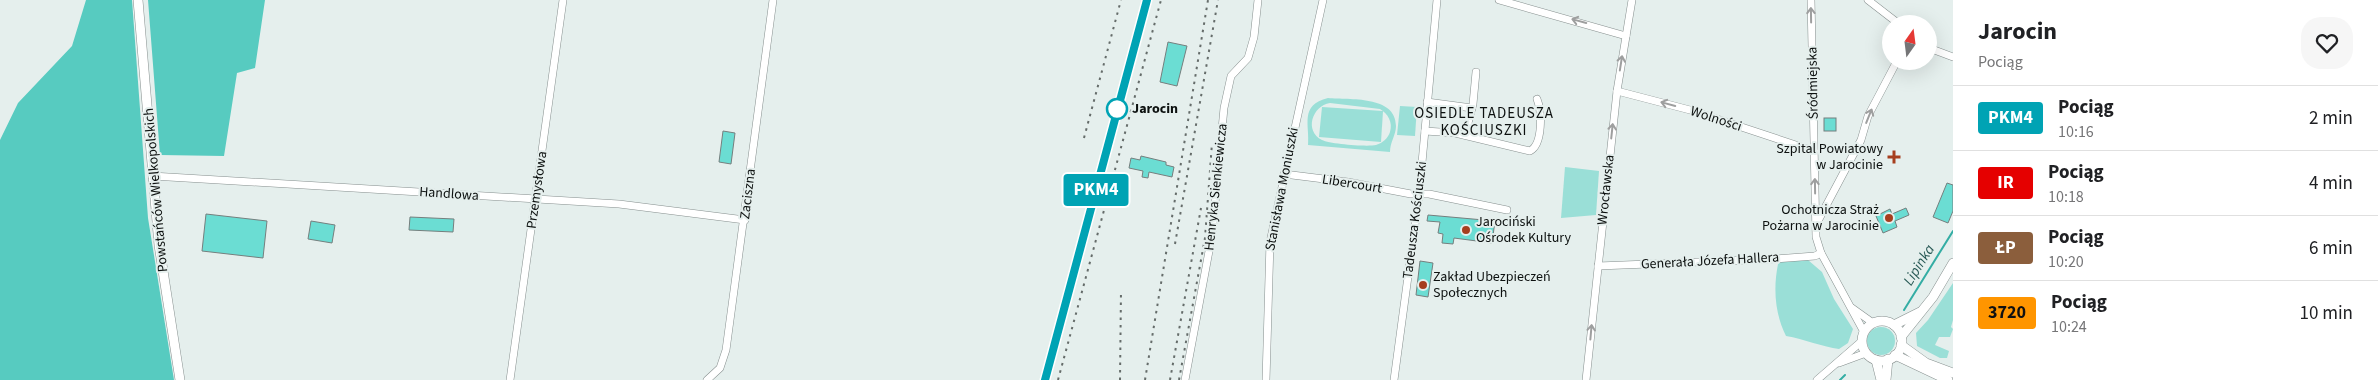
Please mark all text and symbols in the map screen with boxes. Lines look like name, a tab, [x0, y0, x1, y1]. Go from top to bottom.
one-way arrow	[1806, 7, 1816, 24]
text: Jarocin	[1978, 14, 2057, 49]
north arrow	[1882, 15, 1938, 70]
map controls	[1882, 15, 1937, 70]
one-way arrow	[1572, 16, 1588, 26]
button: heart	[2301, 17, 2353, 69]
street label: Śródmiejska	[1802, 46, 1824, 120]
text: Pociąg	[1978, 51, 2023, 73]
one-way arrow	[1617, 56, 1627, 72]
text: Pociąg	[2058, 94, 2114, 121]
marker: Jarocin	[1106, 98, 1128, 120]
place label: Jarocin	[1132, 99, 1178, 119]
one-way arrow	[1660, 99, 1676, 108]
street label: Wolności	[1688, 101, 1744, 137]
district label: OSIEDLE TADEUSZA KOŚCIUSZKI	[1414, 103, 1554, 141]
text: PKM4	[1988, 105, 2033, 130]
text: 2 min	[2309, 105, 2353, 132]
street label: Powstańców Wielkopolskich	[139, 107, 173, 273]
one-way arrow	[1865, 109, 1874, 124]
text: 10:16	[2058, 121, 2094, 143]
street label: Henryka Sienkiewicza	[1199, 122, 1233, 252]
one-way arrow	[1607, 123, 1617, 139]
street label: Stanisława Moniuszki	[1260, 126, 1304, 252]
place label: Szpital Powiatowy w Jarocinie	[1776, 139, 1883, 175]
street label: Przemysłowa	[522, 150, 552, 230]
marker: Szpital Powiatowy w Jarocinie	[1887, 150, 1901, 164]
street label: Wrocławska	[1592, 154, 1620, 226]
text: Pociąg	[2048, 159, 2104, 186]
street label: Tadeusza Kościuszki	[1398, 160, 1432, 280]
street label: Zaciszna	[735, 168, 761, 220]
street label: Libercourt	[1321, 169, 1384, 199]
text: IR	[1997, 170, 2014, 195]
text: 4 min	[2309, 170, 2353, 197]
line badge: PKM4	[1061, 174, 1131, 206]
text: PKM4	[1074, 177, 1119, 202]
one-way arrow	[1810, 179, 1820, 195]
street label: Handlowa	[419, 182, 479, 206]
text: 10:18	[2048, 186, 2084, 208]
place label: Ochotnicza Straż Pożarna w Jarocinie	[1762, 200, 1879, 236]
place label: Jarociński Ośrodek Kultury	[1476, 212, 1572, 248]
marker: Ochotnicza Straż Pożarna w Jarocinie	[1883, 212, 1895, 224]
marker: Jarociński Ośrodek Kultury	[1460, 224, 1472, 236]
text: Pociąg	[2048, 224, 2104, 251]
text: ŁP	[1995, 235, 2016, 260]
text: 6 min	[2309, 235, 2353, 262]
water label: Lipinka	[1898, 240, 1940, 290]
street label: Generała Józefa Hallera	[1640, 247, 1780, 275]
text: 10:20	[2048, 251, 2084, 273]
place label: Zakład Ubezpieczeń Społecznych	[1433, 267, 1551, 303]
marker: Zakład Ubezpieczeń Społecznych	[1417, 279, 1429, 291]
text: Pociąg	[2051, 289, 2107, 316]
text: 3720	[1988, 300, 2026, 325]
text: 10 min	[2299, 300, 2353, 327]
text: 10:24	[2051, 316, 2087, 338]
one-way arrow	[1587, 324, 1596, 340]

